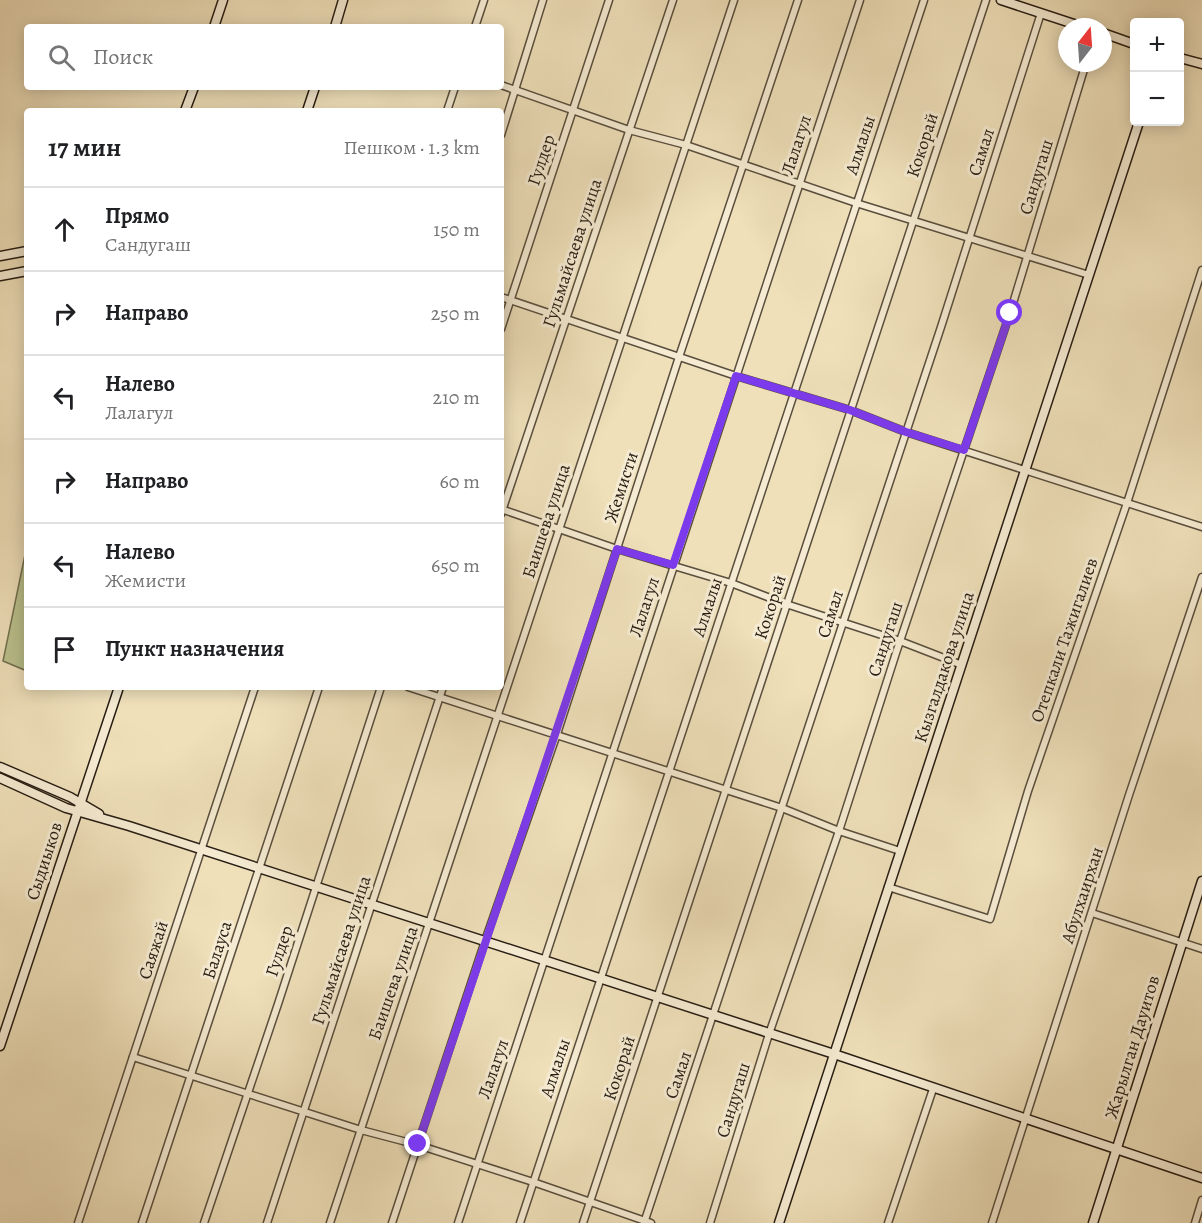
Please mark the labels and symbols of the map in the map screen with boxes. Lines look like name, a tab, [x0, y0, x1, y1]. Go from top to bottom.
north arrow	[1058, 18, 1112, 72]
street label: Кокорай	[900, 110, 944, 180]
street label: Лалагул	[775, 112, 817, 178]
street label: Алмалы	[839, 112, 881, 179]
street label: Самал	[962, 125, 1000, 179]
street label: Гулдер	[521, 131, 561, 189]
street label: Сандугаш	[1013, 136, 1059, 218]
street label: Гульмайсаева улица	[537, 175, 608, 331]
route start	[996, 299, 1022, 325]
street label: Жемисти	[598, 449, 644, 525]
street label: Баишева улица	[516, 460, 576, 581]
street label: Отепкали Тажигалиев	[1025, 554, 1103, 726]
street label: Кокорай	[748, 572, 792, 642]
street label: Лалагул	[623, 574, 665, 640]
street label: Алмалы	[686, 574, 728, 641]
street label: Самал	[811, 587, 849, 641]
street label: Кызгалдакова улица	[908, 588, 980, 746]
street label: Сандугаш	[862, 598, 908, 680]
street label: Сыдиыков	[20, 819, 68, 903]
street label: Абулхаирхан	[1055, 844, 1109, 947]
street label: Гульмайсаева улица	[306, 872, 377, 1028]
street label: Балауса	[196, 917, 238, 982]
street label: Саяжай	[132, 918, 174, 982]
street label: Гулдер	[259, 922, 299, 980]
street label: Баишева улица	[362, 922, 424, 1043]
street label: Жарылган Дауитов	[1099, 972, 1165, 1122]
street label: Кокорай	[597, 1033, 641, 1103]
street label: Алмалы	[534, 1035, 576, 1102]
street label: Лалагул	[472, 1036, 514, 1102]
street label: Самал	[659, 1048, 697, 1102]
street label: Сандугаш	[710, 1059, 756, 1141]
route end	[404, 1130, 430, 1156]

